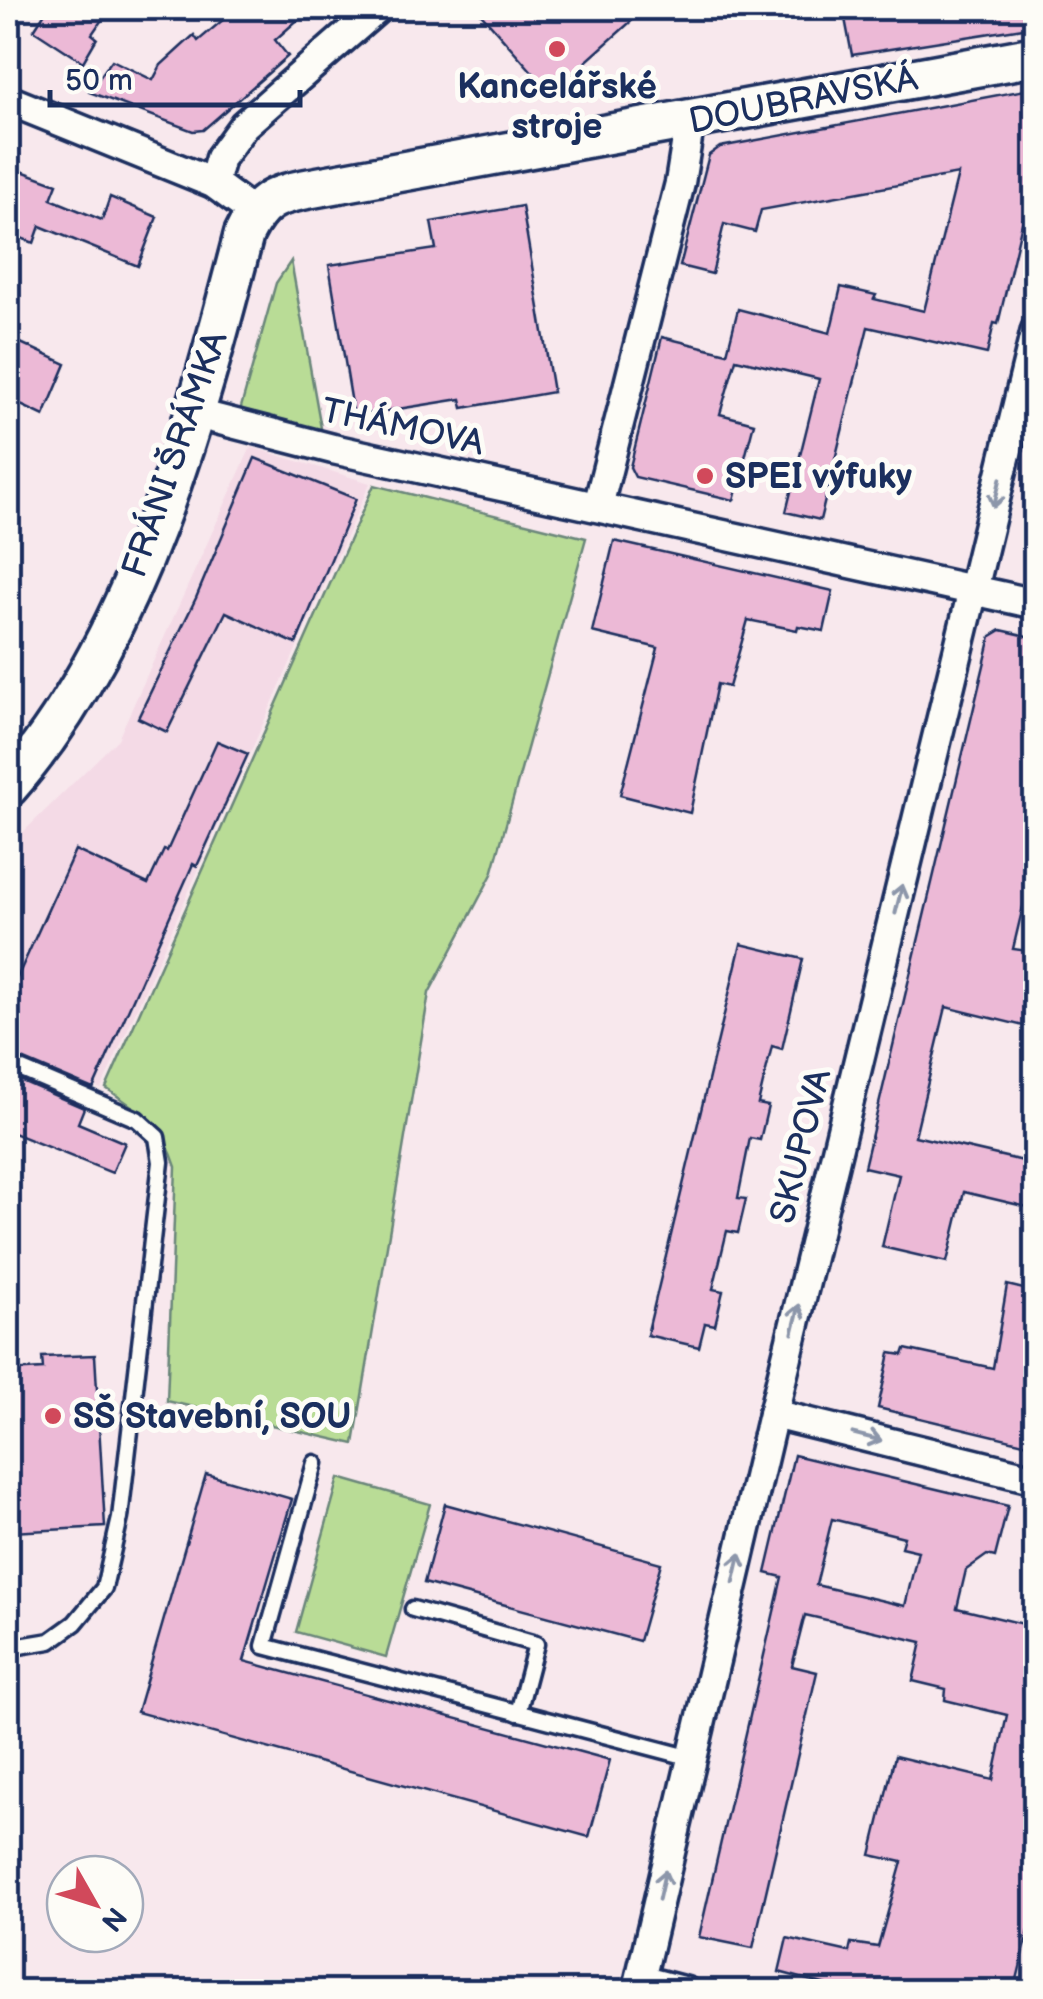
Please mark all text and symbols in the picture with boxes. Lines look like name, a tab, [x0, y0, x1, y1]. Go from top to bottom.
marker: Kancelářské stroje	[546, 38, 568, 60]
scale bar	[50, 45, 300, 107]
street label: DOUBRAVSKÁ	[685, 56, 921, 144]
text: 50 m	[65, 63, 133, 99]
place label: Kancelářské stroje	[457, 66, 657, 149]
street label: FRÁNI ŠRÁMKA	[112, 325, 238, 583]
street label: THÁMOVA	[318, 388, 488, 466]
place label: SPEI výfuky	[725, 456, 912, 499]
marker: SPEI výfuky	[694, 465, 716, 487]
one-way arrow	[987, 476, 1005, 508]
one-way arrow	[891, 884, 909, 916]
street label: SKUPOVA	[762, 1064, 842, 1228]
one-way arrow	[788, 1304, 806, 1336]
place label: SŠ Stavební, SOU	[73, 1393, 351, 1439]
marker: SŠ Stavební, SOU	[42, 1405, 64, 1427]
one-way arrow	[851, 1429, 882, 1448]
one-way arrow	[728, 1553, 747, 1584]
north arrow	[45, 1854, 145, 1954]
one-way arrow	[654, 1870, 672, 1902]
text: N	[94, 1900, 133, 1937]

